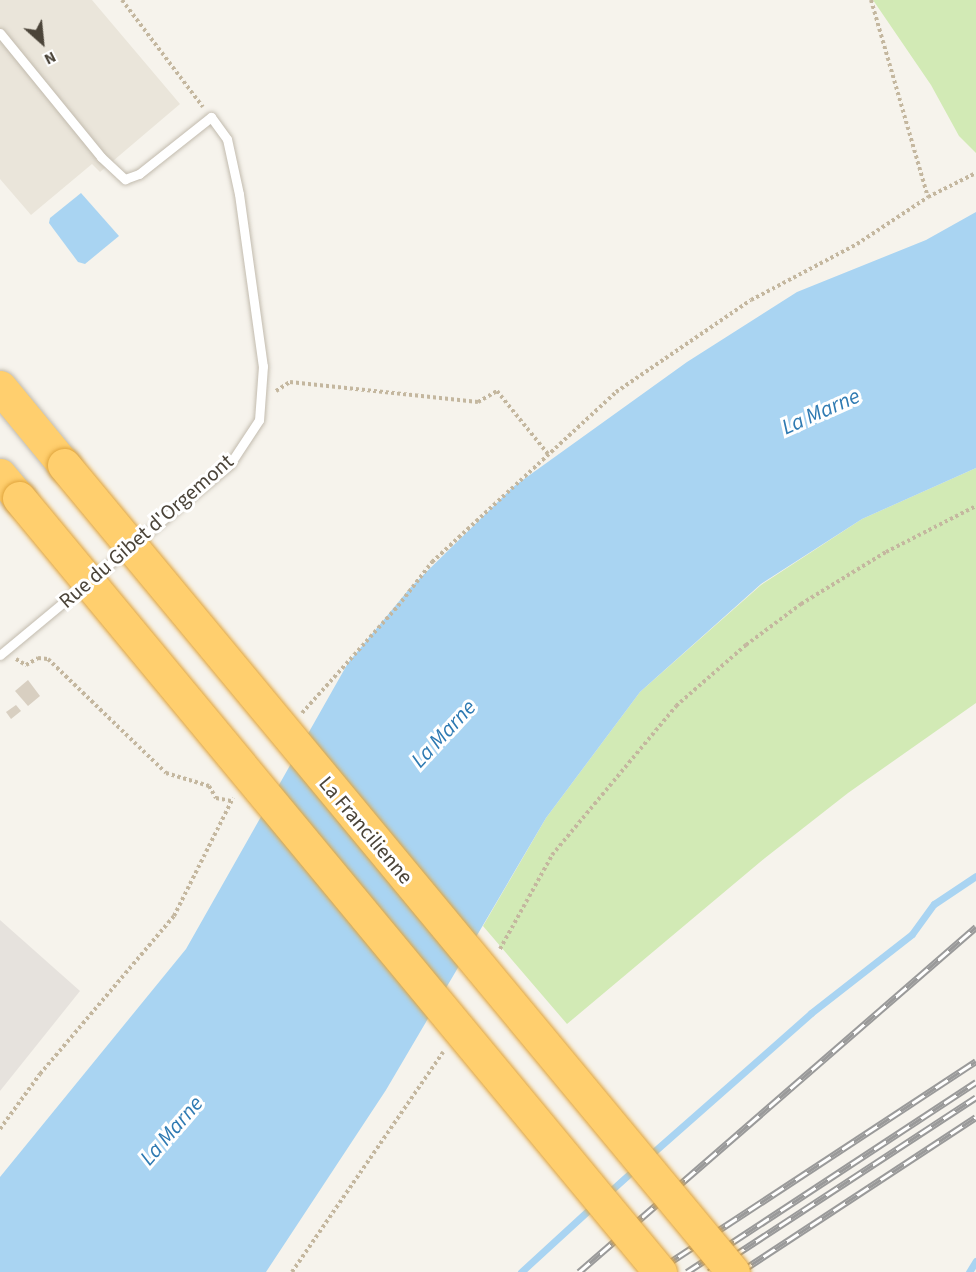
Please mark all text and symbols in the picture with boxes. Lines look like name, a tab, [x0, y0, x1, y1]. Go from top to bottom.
north arrow	[12, 12, 72, 72]
text: N	[40, 46, 60, 70]
water label: La Marne	[778, 383, 864, 441]
street label: Rue du Gibet d'Orgemont	[54, 449, 238, 613]
water label: La Marne	[406, 695, 482, 773]
street label: La Francilienne	[314, 771, 418, 889]
water label: La Marne	[135, 1091, 209, 1171]

